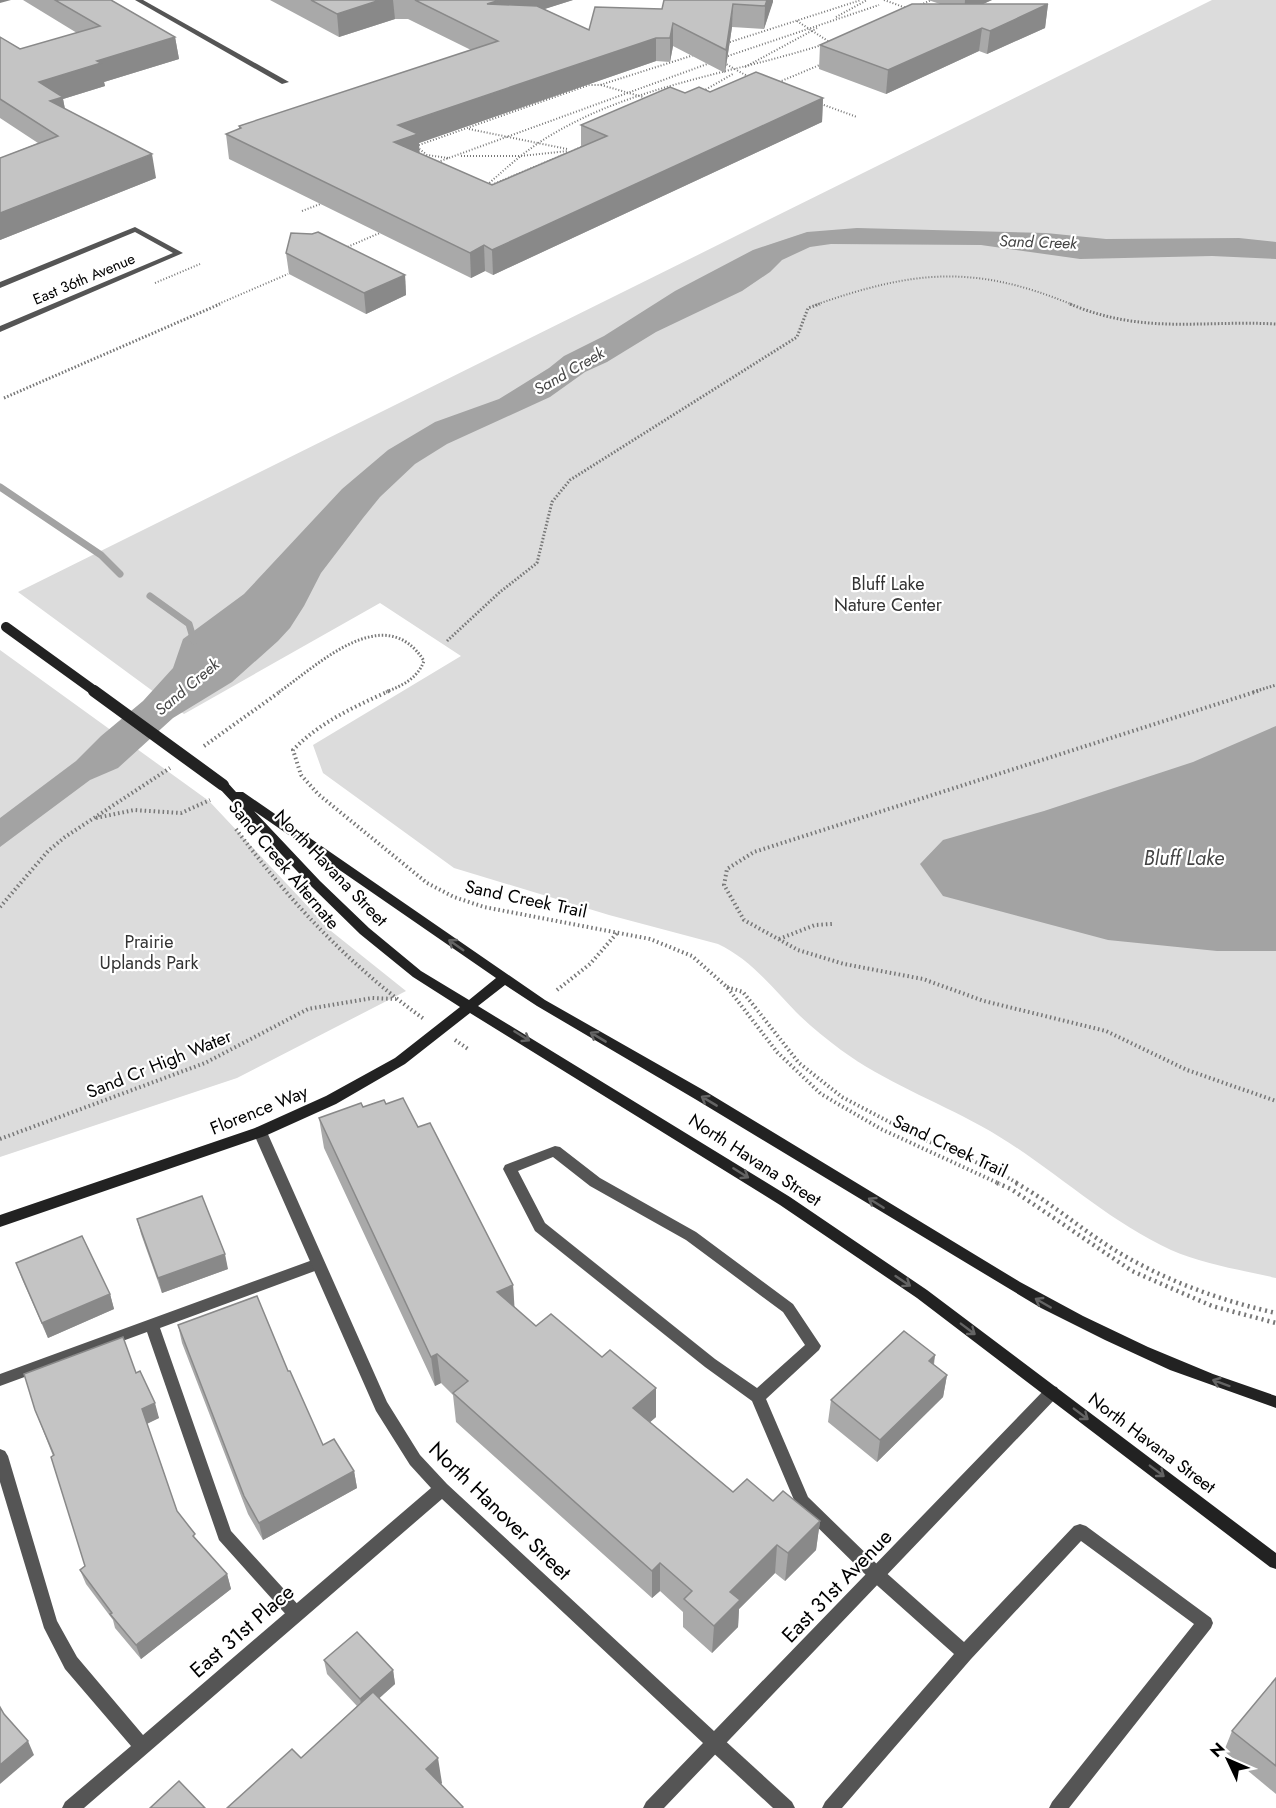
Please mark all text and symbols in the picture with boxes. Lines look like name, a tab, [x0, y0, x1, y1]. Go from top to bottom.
water label: Sand Creek	[999, 229, 1078, 255]
street label: East 36th Avenue	[29, 247, 139, 310]
water label: Sand Creek	[530, 341, 609, 400]
park label: Bluff Lake Nature Center	[834, 571, 943, 618]
water label: Sand Creek	[150, 652, 225, 721]
street label: Sand Creek Alternate	[222, 795, 346, 935]
street label: North Havana Street	[268, 804, 394, 933]
water label: Bluff Lake	[1144, 844, 1224, 873]
street label: Sand Creek Trail	[462, 873, 590, 925]
park label: Prairie Uplands Park	[100, 929, 198, 976]
one-way arrow	[449, 939, 465, 951]
street label: Sand Cr High Water	[82, 1023, 236, 1105]
one-way arrow	[513, 1031, 530, 1043]
one-way arrow	[590, 1031, 607, 1043]
street label: Florence Way	[206, 1079, 312, 1141]
one-way arrow	[701, 1095, 718, 1107]
street label: North Havana Street	[684, 1107, 827, 1213]
street label: Sand Creek Trail	[888, 1108, 1012, 1184]
one-way arrow	[732, 1168, 749, 1180]
one-way arrow	[867, 1197, 884, 1210]
one-way arrow	[895, 1275, 911, 1287]
one-way arrow	[1035, 1296, 1052, 1308]
one-way arrow	[960, 1323, 976, 1335]
one-way arrow	[1212, 1377, 1230, 1388]
street label: North Havana Street	[1083, 1386, 1222, 1500]
one-way arrow	[1072, 1408, 1088, 1420]
street label: North Hanover Street	[422, 1435, 578, 1587]
one-way arrow	[1148, 1465, 1164, 1478]
street label: East 31st Avenue	[775, 1522, 899, 1650]
street label: East 31st Place	[183, 1577, 301, 1685]
north arrow	[1198, 1730, 1258, 1790]
text: N	[1205, 1737, 1230, 1762]

